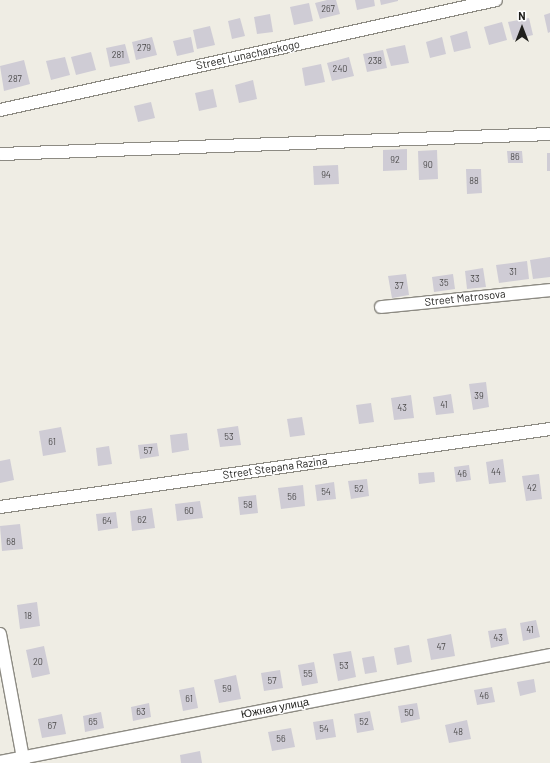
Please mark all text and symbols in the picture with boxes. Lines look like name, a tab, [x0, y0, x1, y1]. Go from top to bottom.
house number: 267	[321, 4, 335, 14]
north arrow	[502, 8, 542, 48]
text: N	[518, 9, 526, 22]
street label: Street Lunacharskogo	[195, 38, 301, 72]
house number: 279	[137, 43, 151, 53]
house number: 281	[112, 50, 124, 60]
house number: 238	[368, 56, 382, 66]
house number: 240	[333, 64, 347, 74]
house number: 287	[8, 74, 22, 84]
house number: 86	[510, 152, 520, 162]
house number: 92	[390, 155, 400, 165]
house number: 90	[423, 160, 433, 170]
house number: 94	[321, 170, 331, 180]
house number: 88	[469, 176, 479, 186]
house number: 31	[509, 267, 517, 277]
house number: 33	[470, 274, 480, 284]
house number: 35	[439, 278, 449, 288]
house number: 37	[395, 281, 403, 291]
street label: Street Matrosova	[424, 287, 506, 309]
house number: 39	[474, 391, 484, 401]
house number: 41	[440, 400, 448, 410]
house number: 43	[397, 403, 407, 413]
house number: 53	[224, 432, 234, 442]
house number: 61	[48, 437, 56, 447]
house number: 57	[144, 446, 152, 456]
street label: Street Stepana Razina	[222, 454, 328, 482]
house number: 44	[491, 467, 501, 477]
house number: 46	[457, 469, 467, 479]
house number: 42	[527, 483, 537, 493]
house number: 52	[354, 484, 364, 494]
house number: 54	[321, 487, 331, 497]
house number: 56	[287, 492, 297, 502]
house number: 58	[243, 500, 253, 510]
house number: 60	[184, 506, 194, 516]
house number: 62	[137, 515, 147, 525]
house number: 64	[102, 516, 112, 526]
house number: 68	[6, 537, 16, 547]
house number: 18	[24, 611, 32, 621]
house number: 41	[526, 625, 534, 635]
house number: 43	[493, 633, 503, 643]
house number: 47	[437, 642, 445, 652]
house number: 20	[33, 657, 43, 667]
house number: 53	[339, 661, 349, 671]
house number: 55	[303, 669, 313, 679]
house number: 57	[268, 676, 276, 686]
house number: 59	[222, 684, 232, 694]
house number: 46	[479, 691, 489, 701]
house number: 61	[185, 694, 193, 704]
street label: Южная улица	[240, 695, 310, 721]
house number: 63	[136, 707, 146, 717]
house number: 50	[404, 708, 414, 718]
house number: 65	[88, 717, 98, 727]
house number: 52	[359, 717, 369, 727]
house number: 67	[48, 721, 56, 731]
house number: 54	[319, 724, 329, 734]
house number: 48	[453, 727, 463, 737]
house number: 56	[276, 734, 286, 744]

